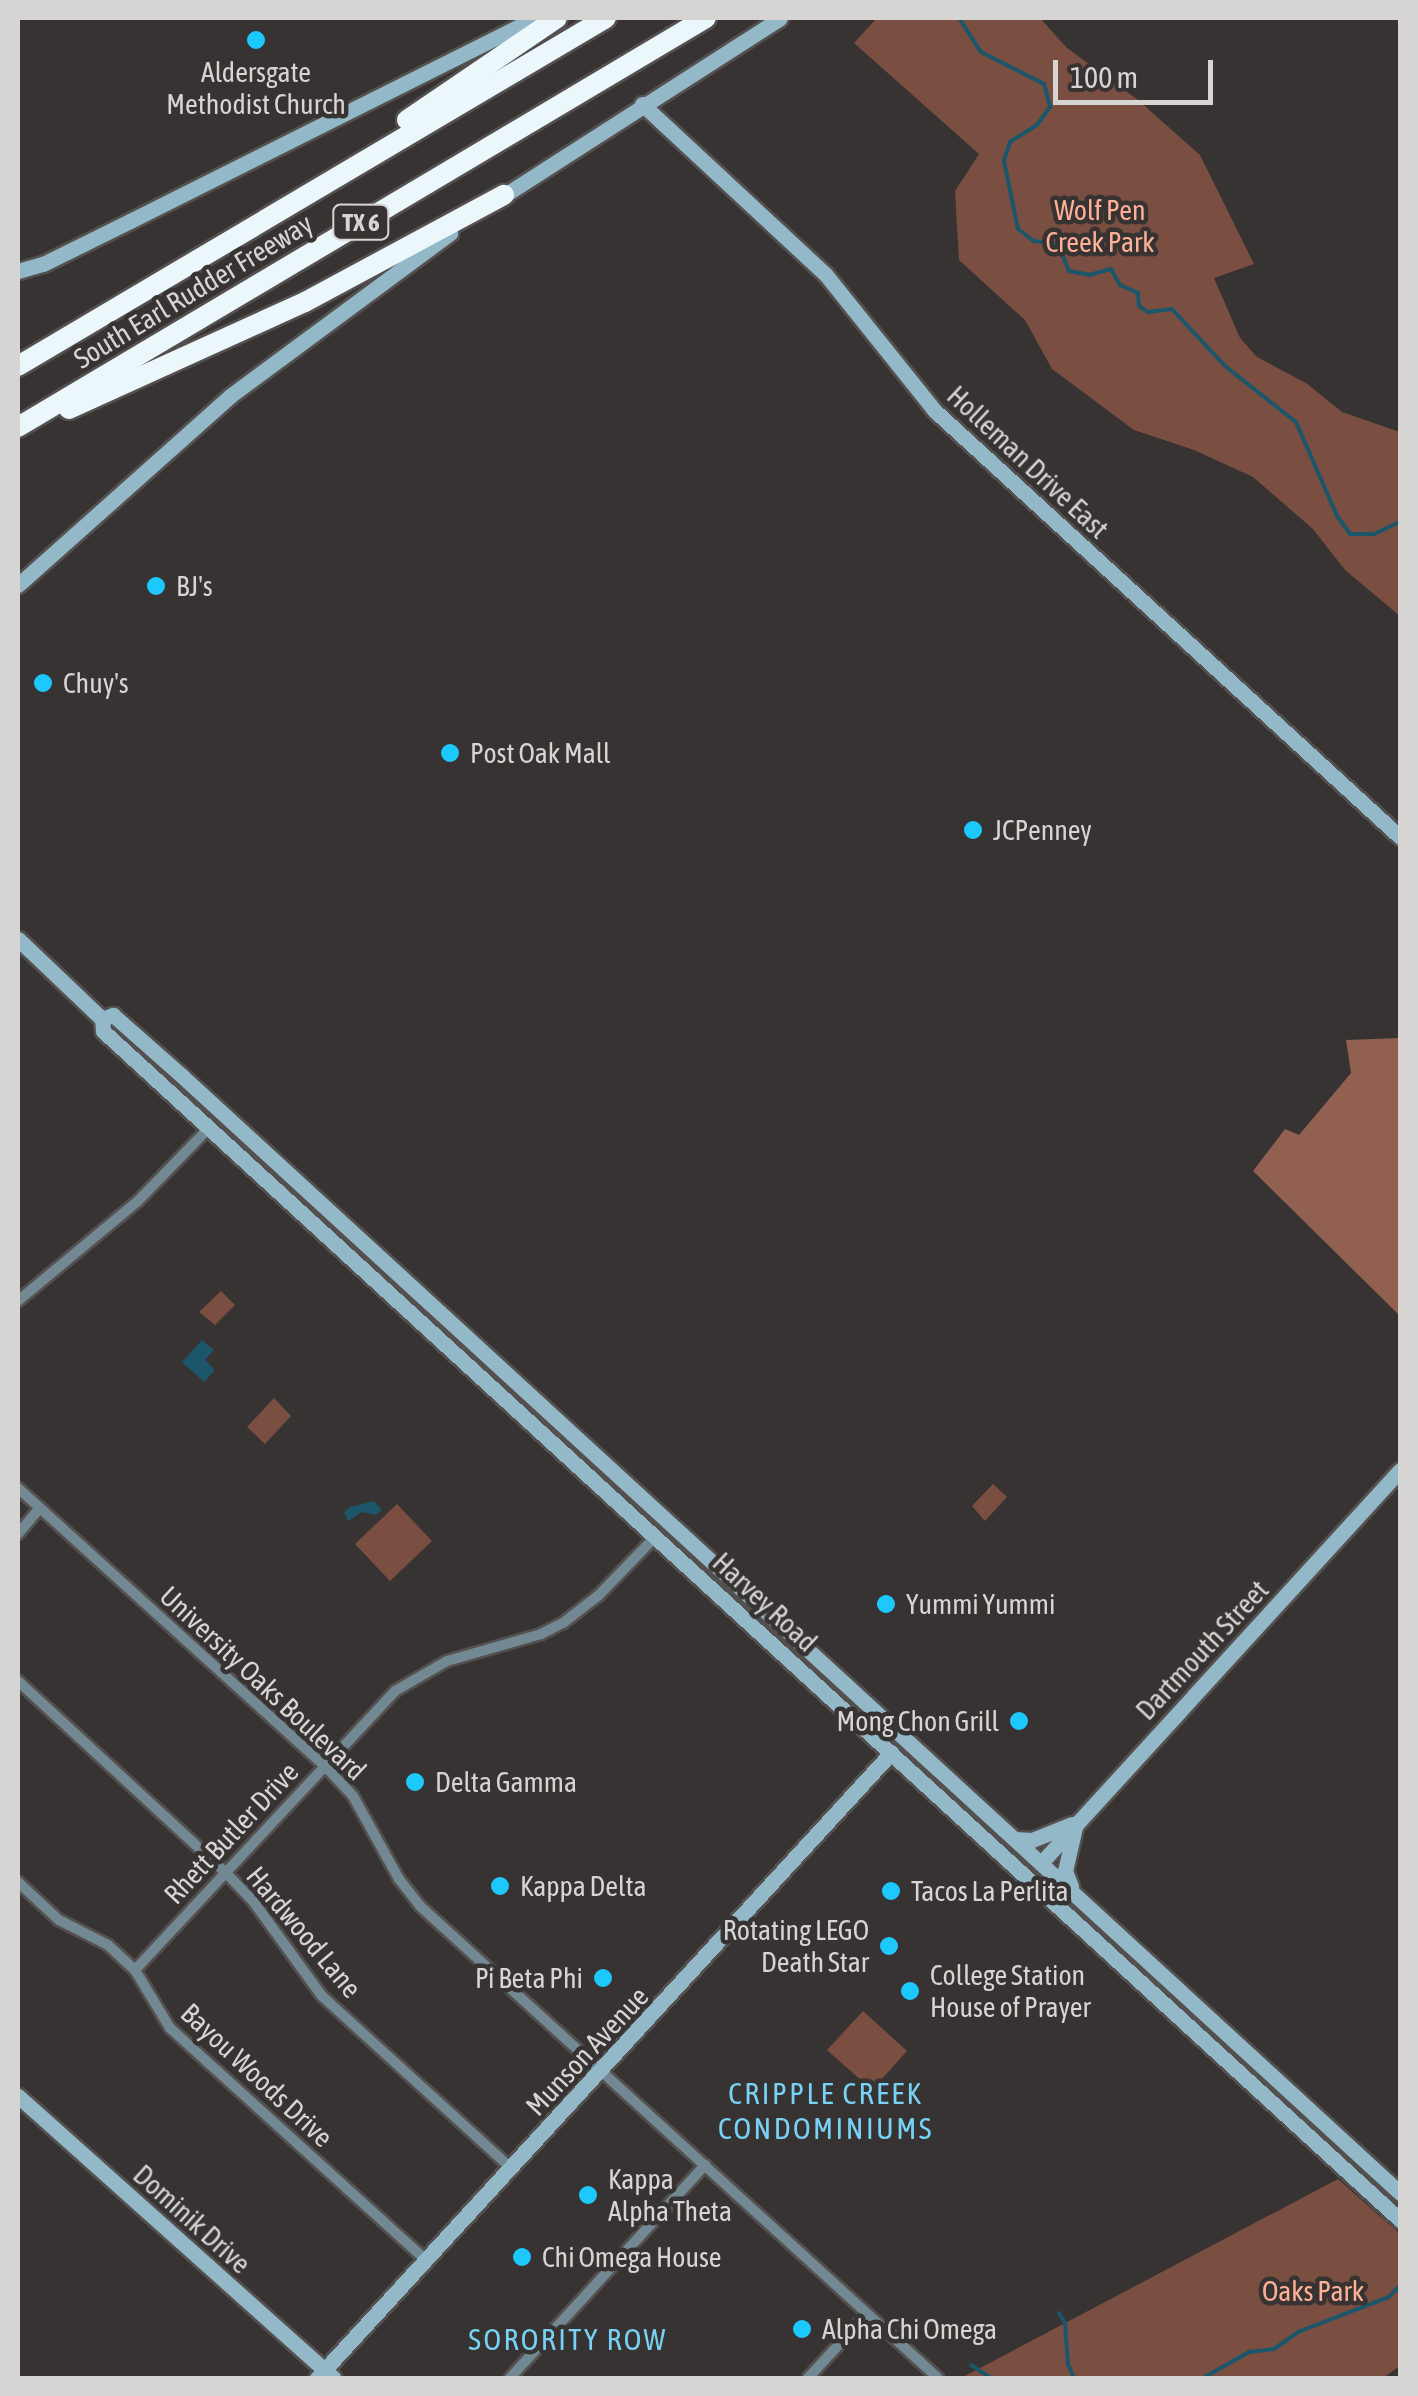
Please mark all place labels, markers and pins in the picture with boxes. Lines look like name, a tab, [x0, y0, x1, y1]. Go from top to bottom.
marker: Aldersgate Methodist Church	[245, 29, 267, 51]
place label: Aldersgate Methodist Church	[166, 55, 346, 121]
place label: BJ's	[176, 569, 213, 603]
marker: BJ's	[145, 575, 167, 597]
place label: Chuy's	[63, 666, 129, 700]
marker: Chuy's	[32, 672, 54, 694]
place label: Post Oak Mall	[470, 736, 611, 770]
marker: Post Oak Mall	[439, 742, 461, 764]
place label: JCPenney	[993, 813, 1092, 847]
marker: JCPenney	[962, 819, 984, 841]
place label: Yummi Yummi	[906, 1587, 1055, 1621]
marker: Yummi Yummi	[875, 1593, 897, 1615]
place label: Mong Chon Grill	[836, 1704, 999, 1738]
marker: Mong Chon Grill	[1008, 1710, 1030, 1732]
place label: Delta Gamma	[435, 1765, 577, 1799]
marker: Delta Gamma	[404, 1771, 426, 1793]
place label: Kappa Delta	[520, 1869, 646, 1903]
place label: Tacos La Perlita	[911, 1874, 1069, 1908]
marker: Kappa Delta	[489, 1875, 511, 1897]
marker: Tacos La Perlita	[880, 1880, 902, 1902]
place label: Rotating LEGO Death Star	[723, 1913, 869, 1979]
marker: Rotating LEGO Death Star	[878, 1935, 900, 1957]
place label: College Station House of Prayer	[930, 1958, 1091, 2024]
place label: Pi Beta Phi	[475, 1961, 583, 1995]
marker: Pi Beta Phi	[592, 1967, 614, 1989]
marker: College Station House of Prayer	[899, 1980, 921, 2002]
place label: Kappa Alpha Theta	[608, 2162, 732, 2228]
marker: Kappa Alpha Theta	[577, 2184, 599, 2206]
place label: Chi Omega House	[542, 2240, 722, 2274]
marker: Chi Omega House	[511, 2246, 533, 2268]
place label: Alpha Chi Omega	[822, 2312, 997, 2346]
marker: Alpha Chi Omega	[791, 2318, 813, 2340]

